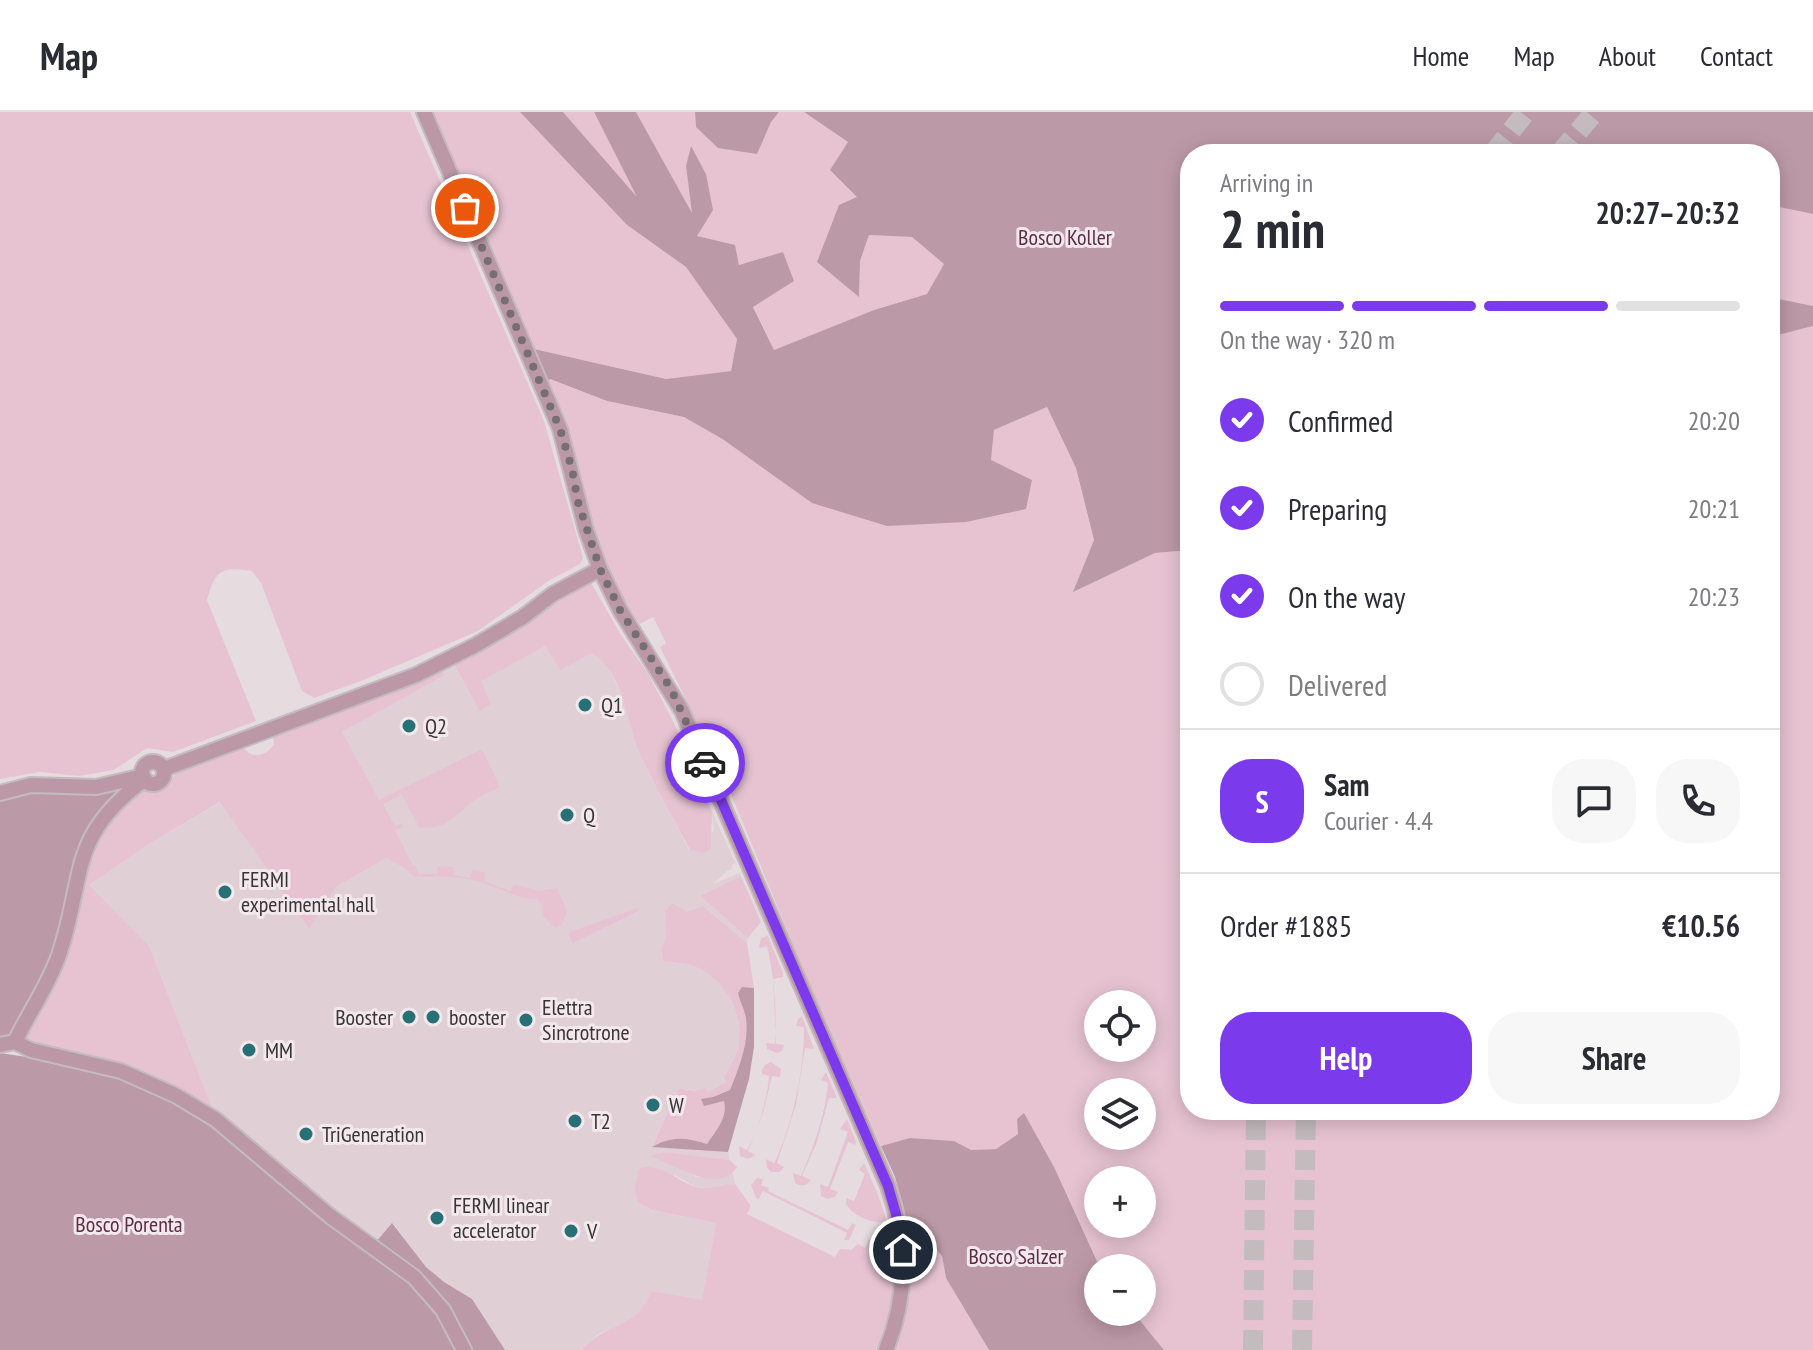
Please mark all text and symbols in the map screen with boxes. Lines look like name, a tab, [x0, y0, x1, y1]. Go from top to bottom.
text: Map	[40, 31, 98, 80]
text: Home	[1413, 37, 1469, 74]
text: Map	[1513, 37, 1555, 74]
text: About	[1599, 37, 1656, 74]
text: Contact	[1700, 37, 1773, 74]
text: Arriving in	[1220, 166, 1313, 199]
pin	[431, 174, 499, 242]
icon: bag	[443, 186, 487, 230]
text: 20:27–20:32	[1596, 193, 1740, 232]
text: 2 min	[1220, 195, 1325, 262]
park label: Bosco Koller	[1018, 223, 1112, 251]
text: On the way · 320 m	[1220, 323, 1395, 356]
icon: check	[1220, 398, 1264, 442]
text: Confirmed	[1288, 401, 1393, 440]
text: 20:20	[1688, 404, 1740, 437]
icon: check	[1220, 486, 1264, 530]
text: Preparing	[1288, 489, 1387, 528]
text: 20:21	[1688, 492, 1740, 525]
icon: check	[1220, 574, 1264, 618]
text: On the way	[1288, 577, 1405, 616]
text: 20:23	[1688, 580, 1740, 613]
text: Delivered	[1288, 665, 1387, 704]
place label: Q1	[601, 691, 623, 719]
marker: Q1	[576, 696, 594, 714]
place label: Q2	[425, 712, 447, 740]
marker: Q2	[400, 717, 418, 735]
courier	[665, 723, 745, 803]
icon: car	[683, 741, 727, 785]
button: chat	[1552, 759, 1636, 843]
button: phone	[1656, 759, 1740, 843]
text: Sam	[1324, 765, 1369, 804]
text: S	[1255, 782, 1269, 821]
place label: Q	[583, 801, 596, 829]
text: Courier · 4.4	[1324, 804, 1433, 837]
marker: Q	[558, 806, 576, 824]
place label: FERMI experimental hall	[241, 865, 376, 918]
marker: FERMI experimental hall	[216, 883, 234, 901]
text: Order #1885	[1220, 906, 1352, 945]
text: €10.56	[1662, 906, 1740, 945]
map controls	[1084, 990, 1156, 1326]
button: locate	[1084, 990, 1156, 1062]
place label: Elettra Sincrotrone	[542, 993, 630, 1046]
place label: Booster	[335, 1003, 393, 1031]
place label: booster	[449, 1003, 506, 1031]
marker: Booster	[400, 1008, 418, 1026]
marker: booster	[424, 1008, 442, 1026]
marker: Elettra Sincrotrone	[517, 1011, 535, 1029]
button: Help	[1220, 1012, 1472, 1104]
button: Share	[1488, 1012, 1740, 1104]
place label: MM	[265, 1036, 293, 1064]
marker: MM	[240, 1041, 258, 1059]
button: layers	[1084, 1078, 1156, 1150]
place label: W	[669, 1091, 684, 1119]
marker: W	[644, 1096, 662, 1114]
place label: T2	[591, 1107, 611, 1135]
marker: T2	[566, 1112, 584, 1130]
place label: TriGeneration	[322, 1120, 424, 1148]
marker: TriGeneration	[297, 1125, 315, 1143]
button: +	[1084, 1166, 1156, 1238]
place label: FERMI linear accelerator	[453, 1191, 549, 1244]
marker: FERMI linear accelerator	[428, 1209, 446, 1227]
park label: Bosco Porenta	[75, 1210, 183, 1238]
pin	[869, 1216, 937, 1284]
place label: V	[586, 1217, 598, 1245]
marker: V	[562, 1222, 580, 1240]
icon: home	[881, 1228, 925, 1272]
park label: Bosco Salzer	[968, 1242, 1064, 1270]
button: −	[1084, 1254, 1156, 1326]

